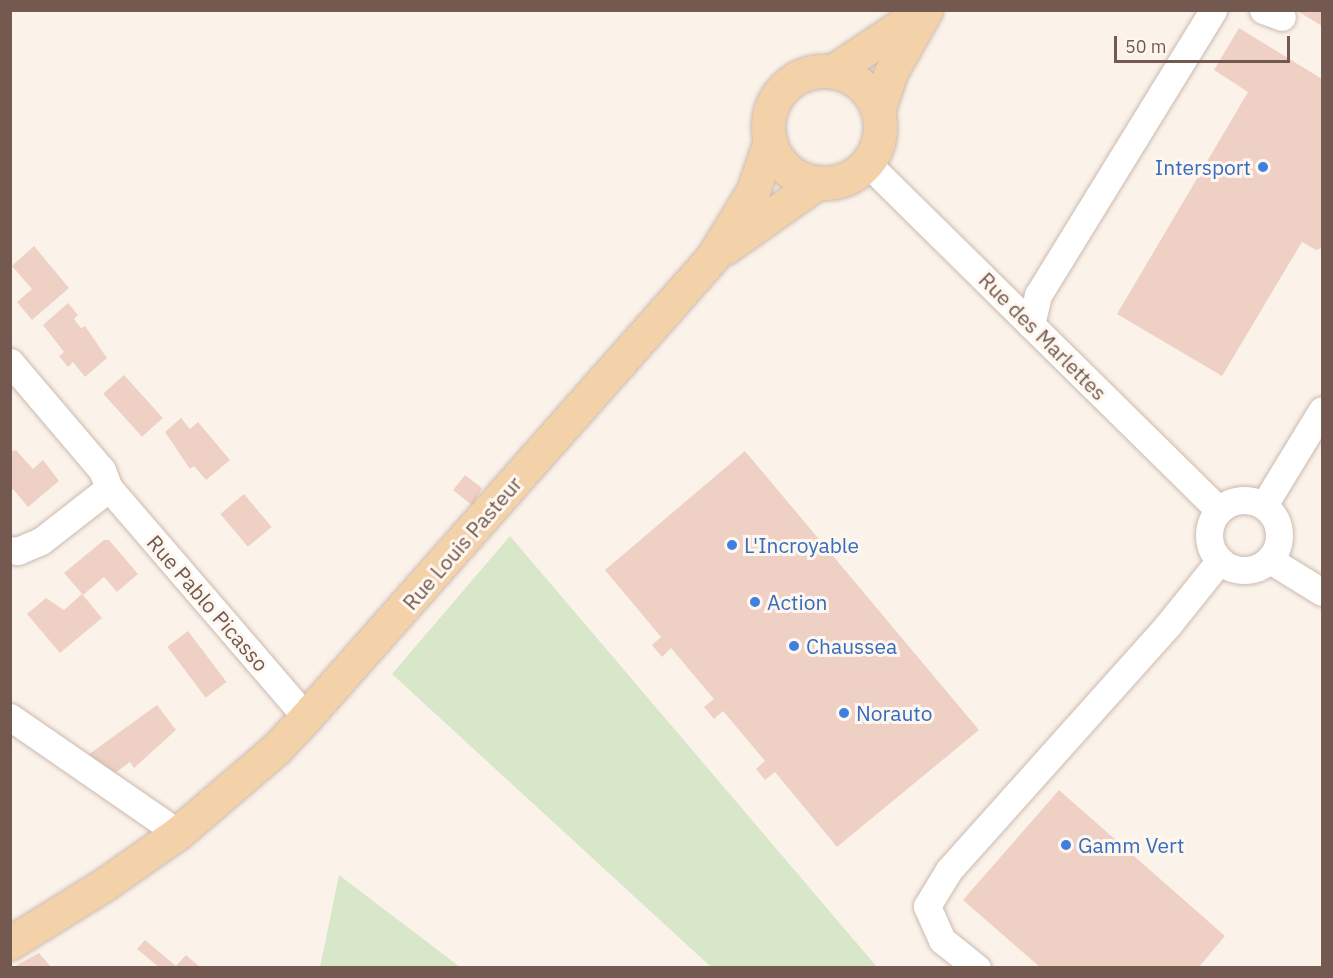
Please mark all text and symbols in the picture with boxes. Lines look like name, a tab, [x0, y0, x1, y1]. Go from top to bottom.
scale bar	[1117, 24, 1292, 62]
text: 50 m	[1125, 35, 1167, 58]
place label: Intersport	[1155, 154, 1251, 180]
marker: Intersport	[1256, 160, 1270, 174]
street label: Rue des Marlettes	[974, 267, 1112, 405]
street label: Rue Louis Pasteur	[397, 471, 527, 615]
street label: Rue Pablo Picasso	[142, 530, 274, 676]
place label: L'Incroyable	[744, 532, 859, 558]
marker: L'Incroyable	[725, 538, 739, 552]
place label: Action	[767, 589, 827, 615]
marker: Action	[748, 595, 762, 609]
place label: Chaussea	[806, 633, 897, 659]
marker: Chaussea	[787, 639, 801, 653]
place label: Norauto	[856, 700, 932, 726]
marker: Norauto	[837, 706, 851, 720]
place label: Gamm Vert	[1078, 832, 1184, 858]
marker: Gamm Vert	[1059, 838, 1073, 852]

